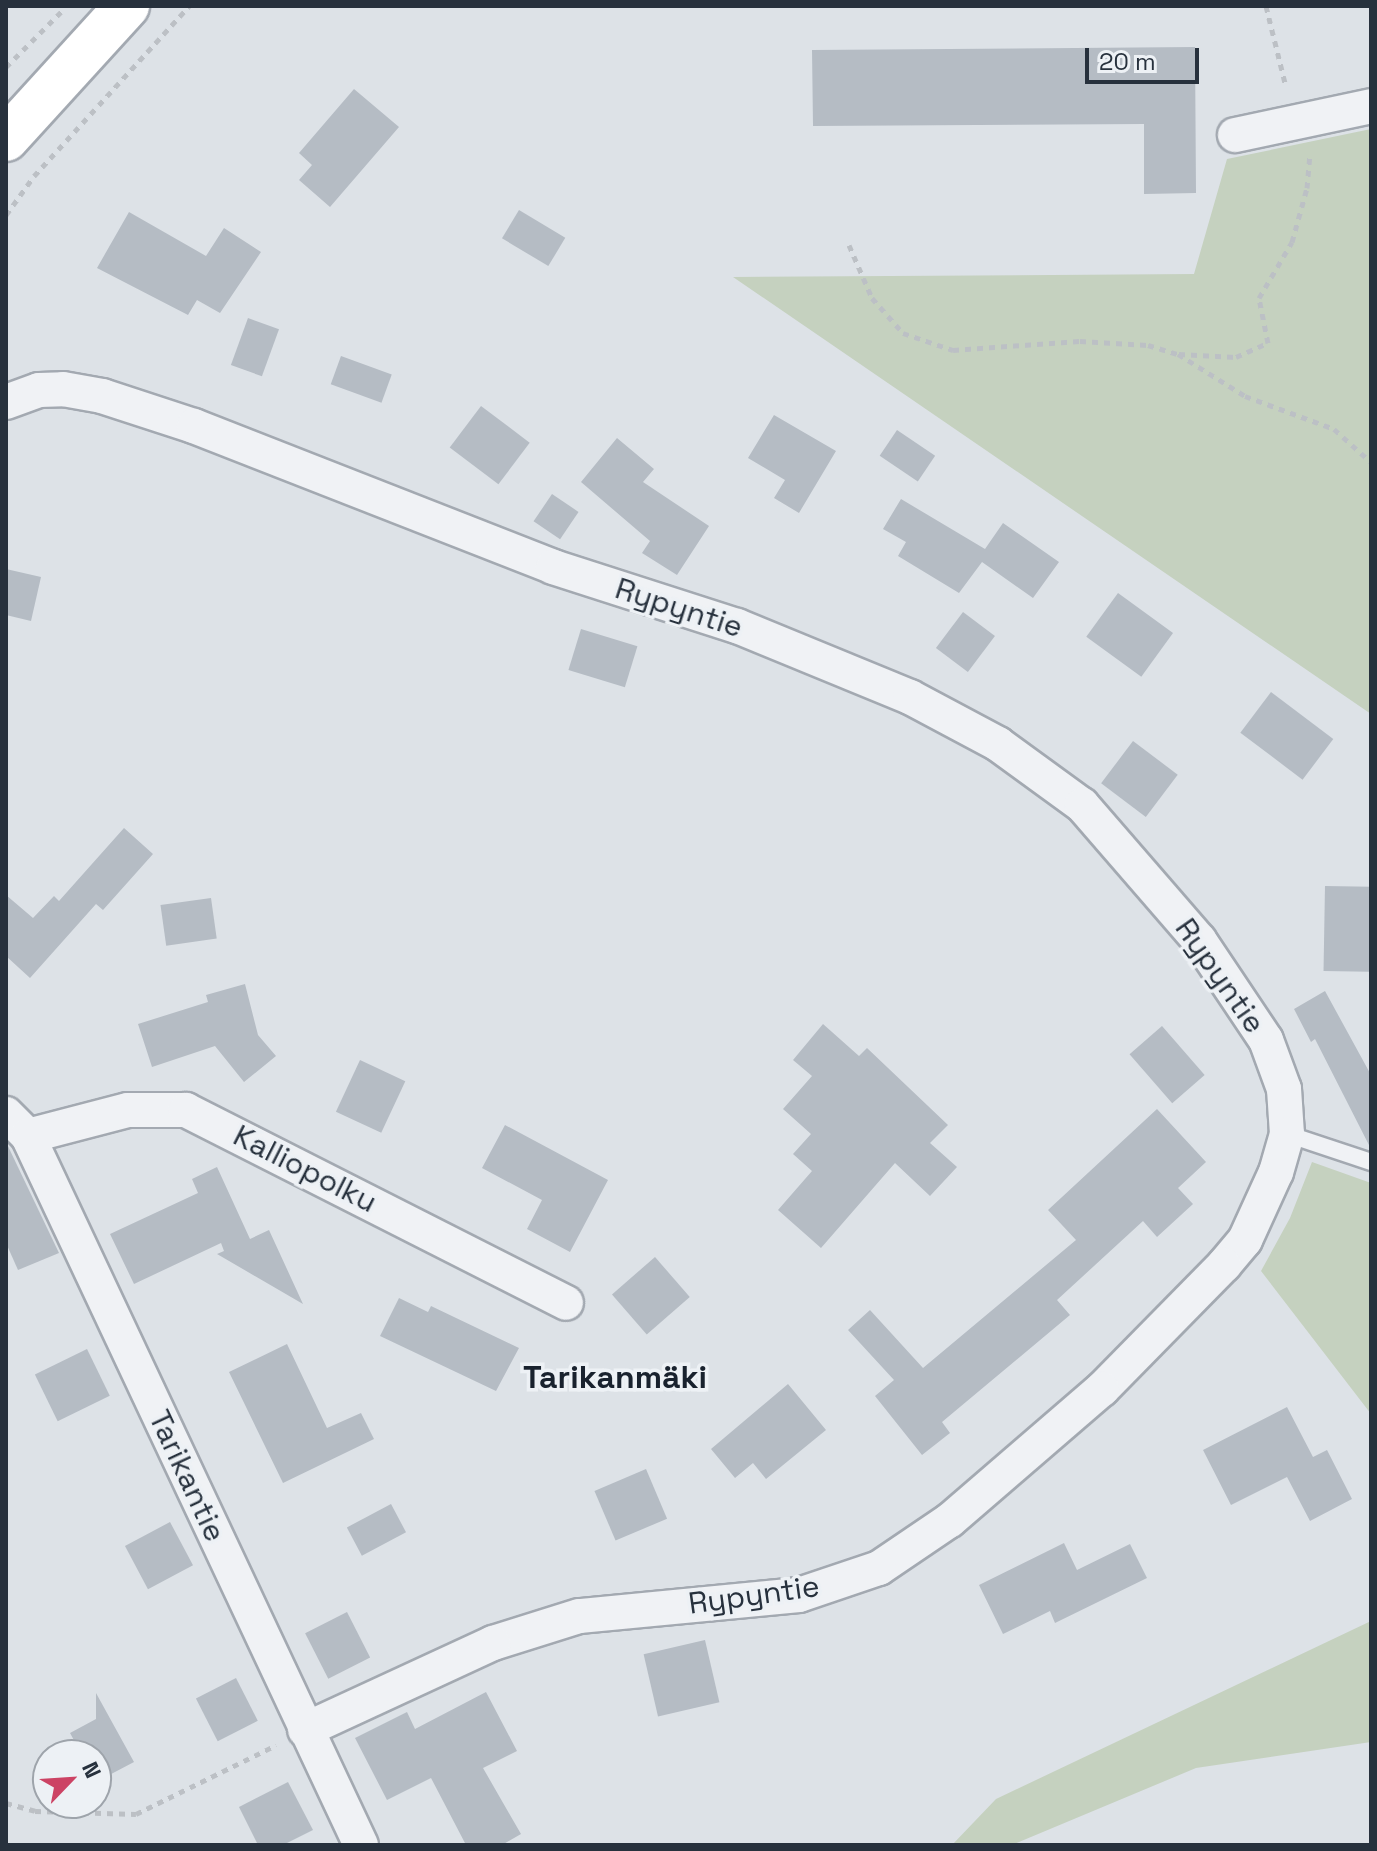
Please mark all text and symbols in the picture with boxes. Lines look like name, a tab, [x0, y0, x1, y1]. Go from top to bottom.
scale bar	[1089, 32, 1203, 82]
text: 20 m	[1099, 46, 1156, 77]
street label: Rypyntie	[611, 571, 747, 645]
street label: Rypyntie	[1167, 912, 1273, 1040]
street label: Kalliopolku	[227, 1118, 383, 1220]
district label: Tarikanmäki	[523, 1358, 707, 1396]
street label: Tarikantie	[141, 1405, 233, 1547]
street label: Rypyntie	[686, 1568, 822, 1622]
north arrow	[32, 1739, 112, 1819]
text: N	[76, 1757, 108, 1782]

